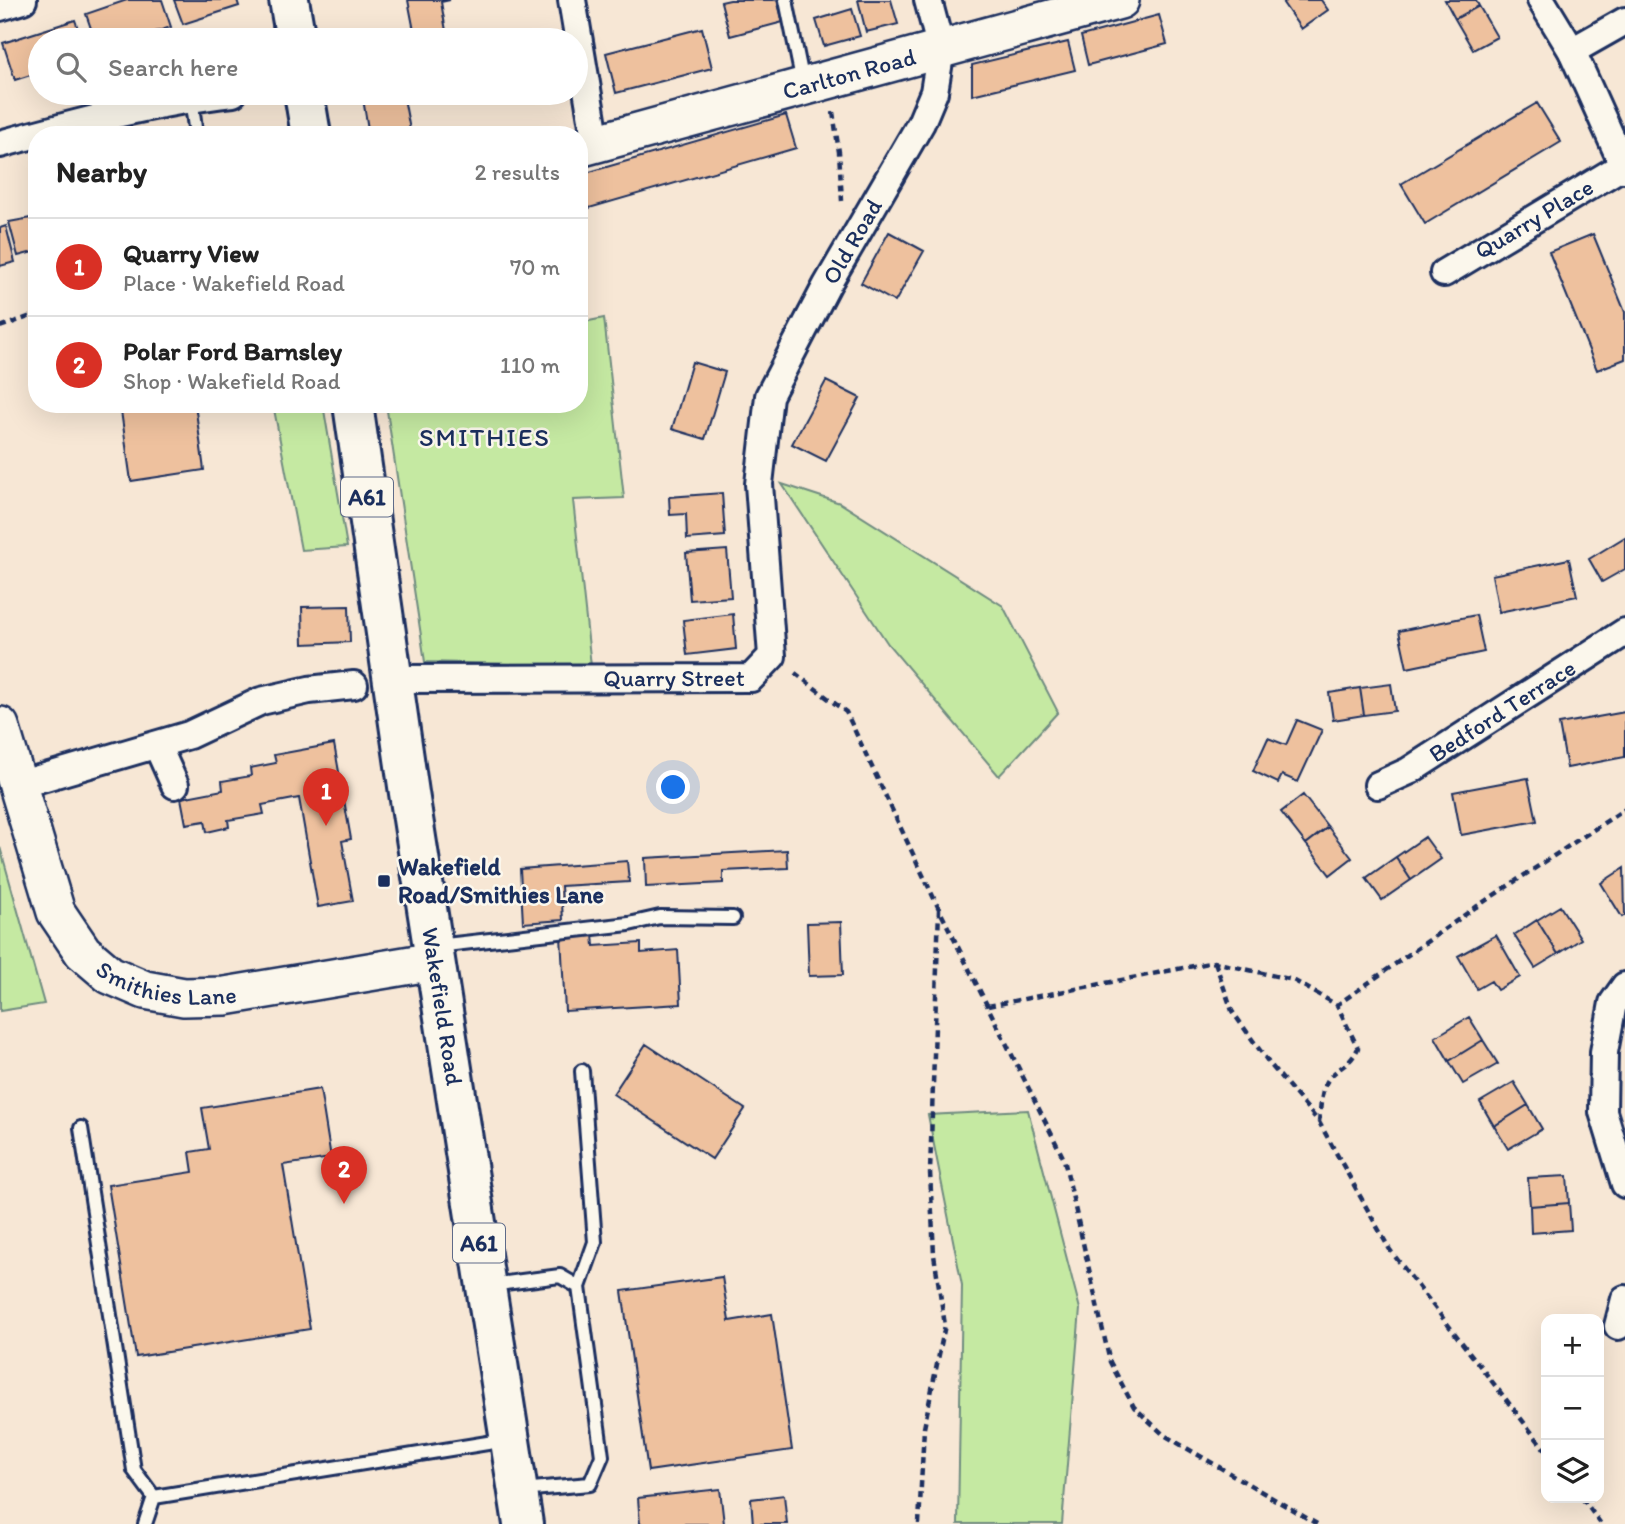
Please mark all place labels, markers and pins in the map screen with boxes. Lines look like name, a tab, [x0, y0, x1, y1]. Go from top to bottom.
pin: 1	[303, 768, 349, 826]
place label: Wakefield Road/Smithies Lane	[398, 852, 604, 909]
marker: Wakefield Road/Smithies Lane	[376, 873, 392, 889]
pin: 2	[321, 1146, 367, 1204]

